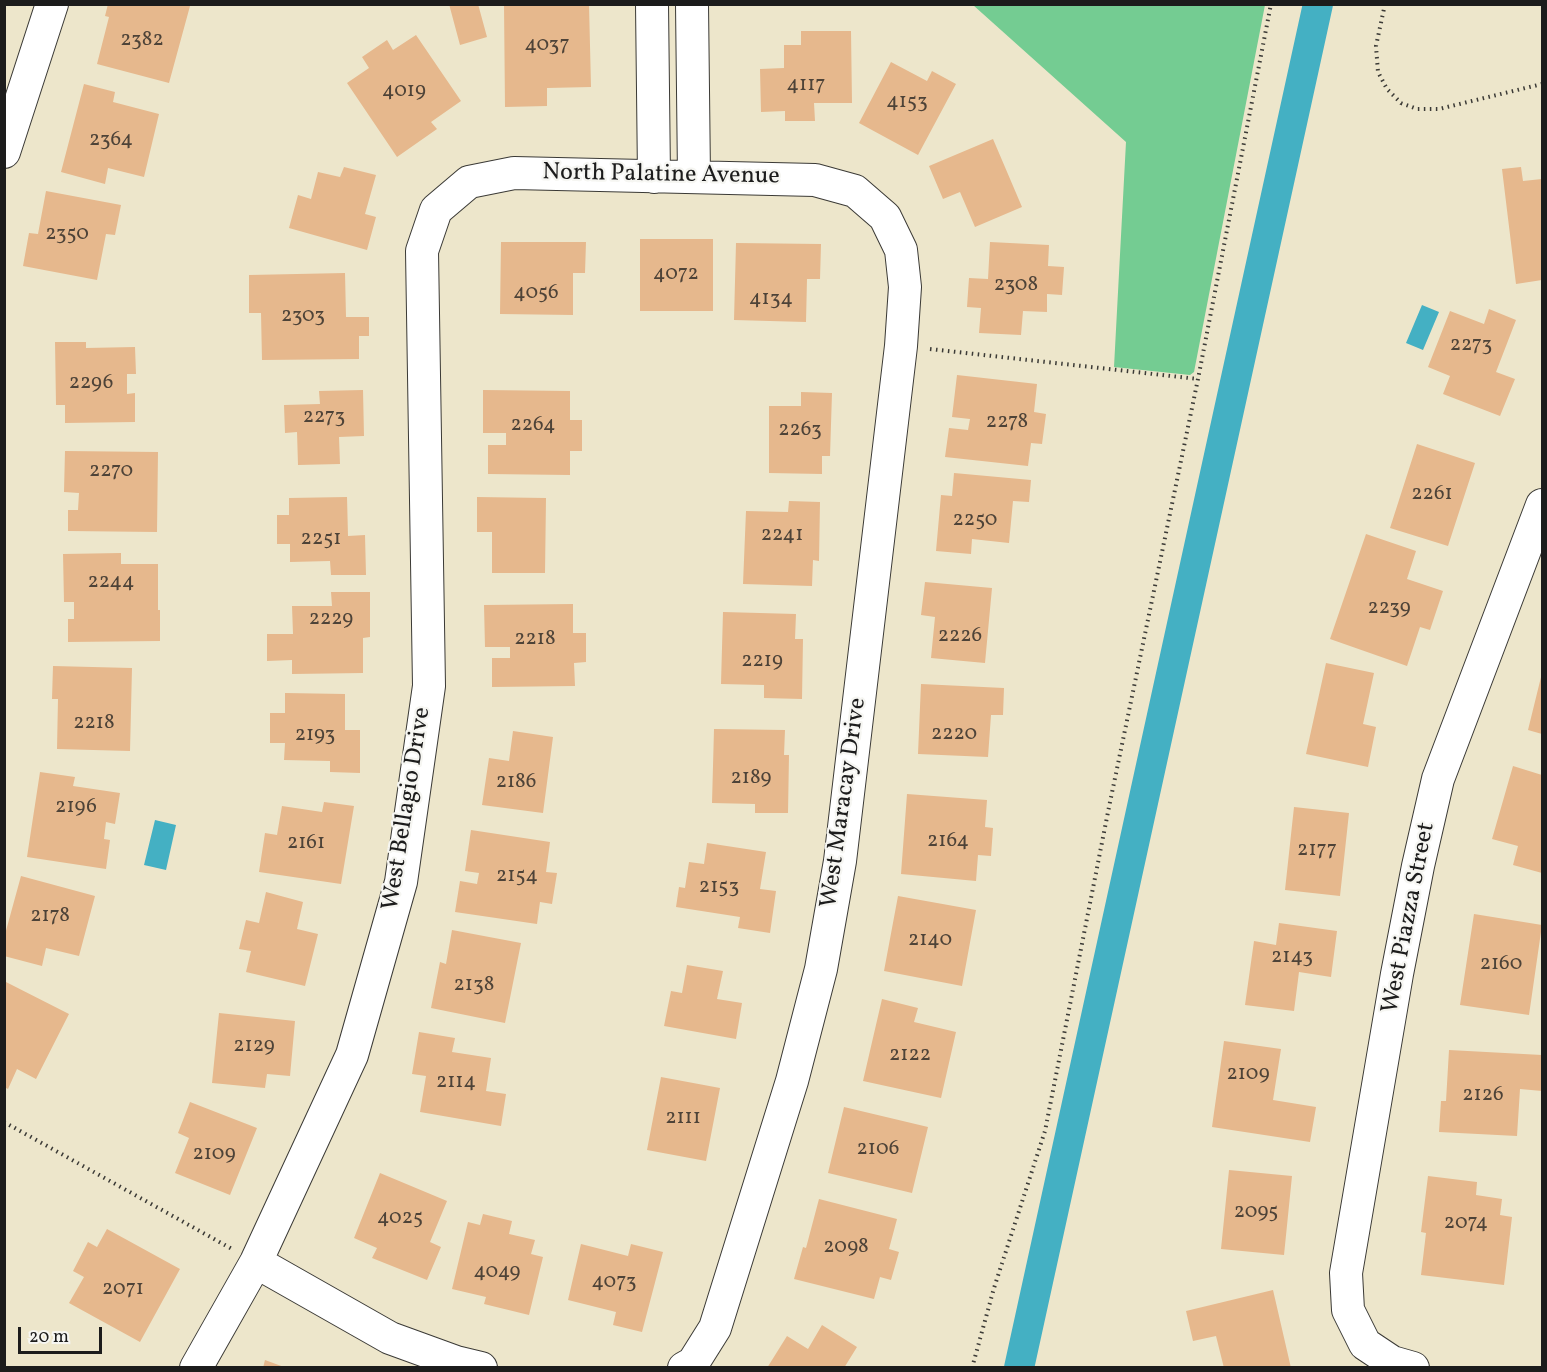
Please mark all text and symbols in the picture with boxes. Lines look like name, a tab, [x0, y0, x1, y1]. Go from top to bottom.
house number: 2382	[120, 28, 164, 54]
house number: 4037	[524, 33, 570, 59]
house number: 4117	[786, 73, 826, 99]
house number: 4019	[382, 79, 426, 105]
house number: 4153	[886, 90, 928, 116]
house number: 2364	[89, 128, 133, 154]
street label: North Palatine Avenue	[542, 160, 780, 192]
house number: 2350	[45, 222, 89, 248]
house number: 4072	[653, 262, 699, 288]
house number: 2308	[994, 273, 1038, 299]
house number: 4056	[513, 281, 559, 307]
house number: 4134	[749, 287, 793, 313]
house number: 2303	[281, 304, 325, 330]
house number: 2273	[1450, 333, 1492, 359]
house number: 2296	[69, 371, 113, 397]
house number: 2273	[303, 405, 345, 431]
house number: 2278	[986, 410, 1028, 436]
house number: 2264	[510, 413, 556, 439]
house number: 2263	[778, 418, 822, 444]
house number: 2270	[89, 459, 133, 485]
house number: 2261	[1411, 482, 1453, 508]
house number: 2250	[953, 508, 997, 534]
house number: 2241	[761, 523, 803, 549]
house number: 2251	[301, 527, 341, 553]
house number: 2244	[88, 570, 134, 596]
house number: 2239	[1367, 596, 1411, 622]
house number: 2229	[309, 607, 353, 633]
house number: 2226	[938, 624, 982, 650]
house number: 2218	[514, 627, 556, 653]
house number: 2219	[741, 649, 783, 675]
street label: West Maracay Drive	[816, 696, 874, 910]
street label: West Bellagio Drive	[378, 705, 438, 913]
house number: 2218	[73, 711, 115, 737]
house number: 2220	[931, 722, 977, 748]
house number: 2193	[295, 723, 335, 749]
house number: 2189	[731, 766, 771, 792]
house number: 2186	[496, 770, 536, 796]
house number: 2196	[55, 795, 97, 821]
street label: West Piazza Street	[1377, 820, 1443, 1016]
house number: 2164	[927, 829, 969, 855]
house number: 2161	[287, 831, 325, 857]
house number: 2177	[1297, 838, 1337, 864]
house number: 2154	[496, 864, 538, 890]
house number: 2153	[699, 875, 739, 901]
house number: 2178	[30, 904, 70, 930]
house number: 2140	[908, 928, 952, 954]
house number: 2143	[1271, 945, 1313, 971]
house number: 2160	[1480, 952, 1522, 978]
house number: 2138	[454, 973, 494, 999]
house number: 2129	[233, 1034, 275, 1060]
house number: 2122	[889, 1043, 931, 1069]
house number: 2109	[1226, 1062, 1270, 1088]
house number: 2114	[436, 1070, 476, 1096]
house number: 2126	[1462, 1083, 1504, 1109]
house number: 2111	[665, 1106, 701, 1132]
house number: 2106	[857, 1137, 899, 1163]
house number: 2109	[192, 1142, 236, 1168]
house number: 2095	[1234, 1200, 1278, 1226]
house number: 4025	[377, 1206, 423, 1232]
house number: 2074	[1444, 1211, 1488, 1237]
house number: 2098	[823, 1235, 869, 1261]
house number: 4049	[473, 1260, 521, 1286]
house number: 4073	[591, 1270, 637, 1296]
house number: 2071	[102, 1277, 144, 1303]
scale bar	[21, 1315, 105, 1353]
text: 20 m	[29, 1325, 69, 1350]

